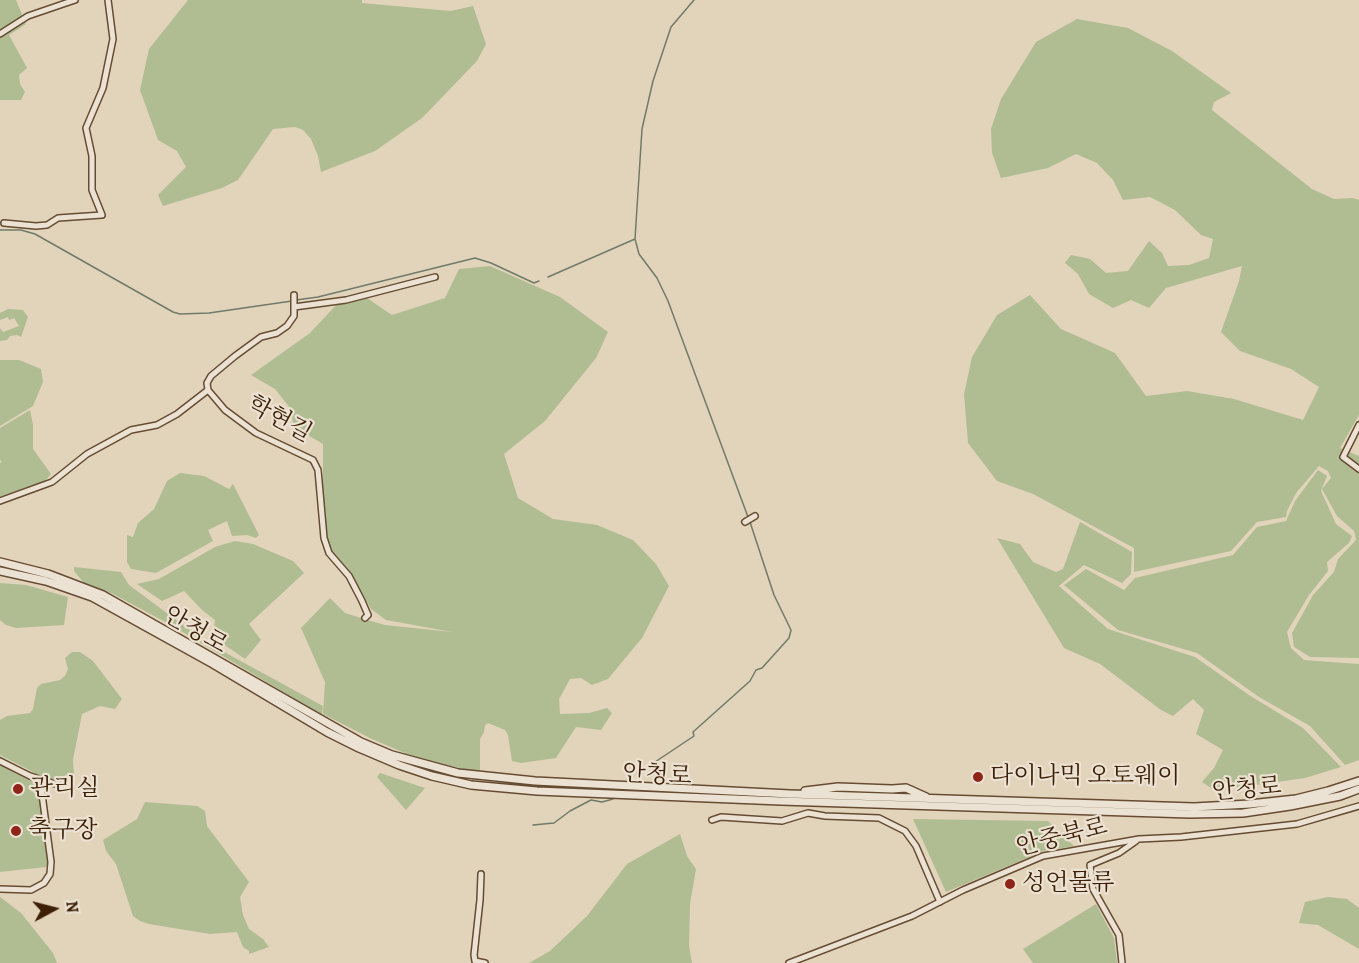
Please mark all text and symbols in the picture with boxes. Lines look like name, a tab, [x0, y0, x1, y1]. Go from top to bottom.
street label: 학현길	[242, 391, 316, 449]
street label: 안청로	[158, 601, 232, 661]
street label: 안청로	[622, 760, 692, 792]
place label: 다이나믹 오토웨이	[990, 763, 1180, 791]
marker: 다이나믹 오토웨이	[971, 770, 985, 784]
street label: 안청로	[1211, 773, 1283, 807]
place label: 관리실	[30, 775, 100, 803]
marker: 관리실	[11, 782, 25, 796]
street label: 안중북로	[1014, 813, 1110, 863]
place label: 축구장	[28, 817, 98, 845]
marker: 축구장	[9, 824, 23, 838]
place label: 성언물류	[1022, 870, 1115, 898]
marker: 성언물류	[1003, 877, 1017, 891]
north arrow	[24, 879, 84, 939]
text: N	[60, 900, 83, 914]

